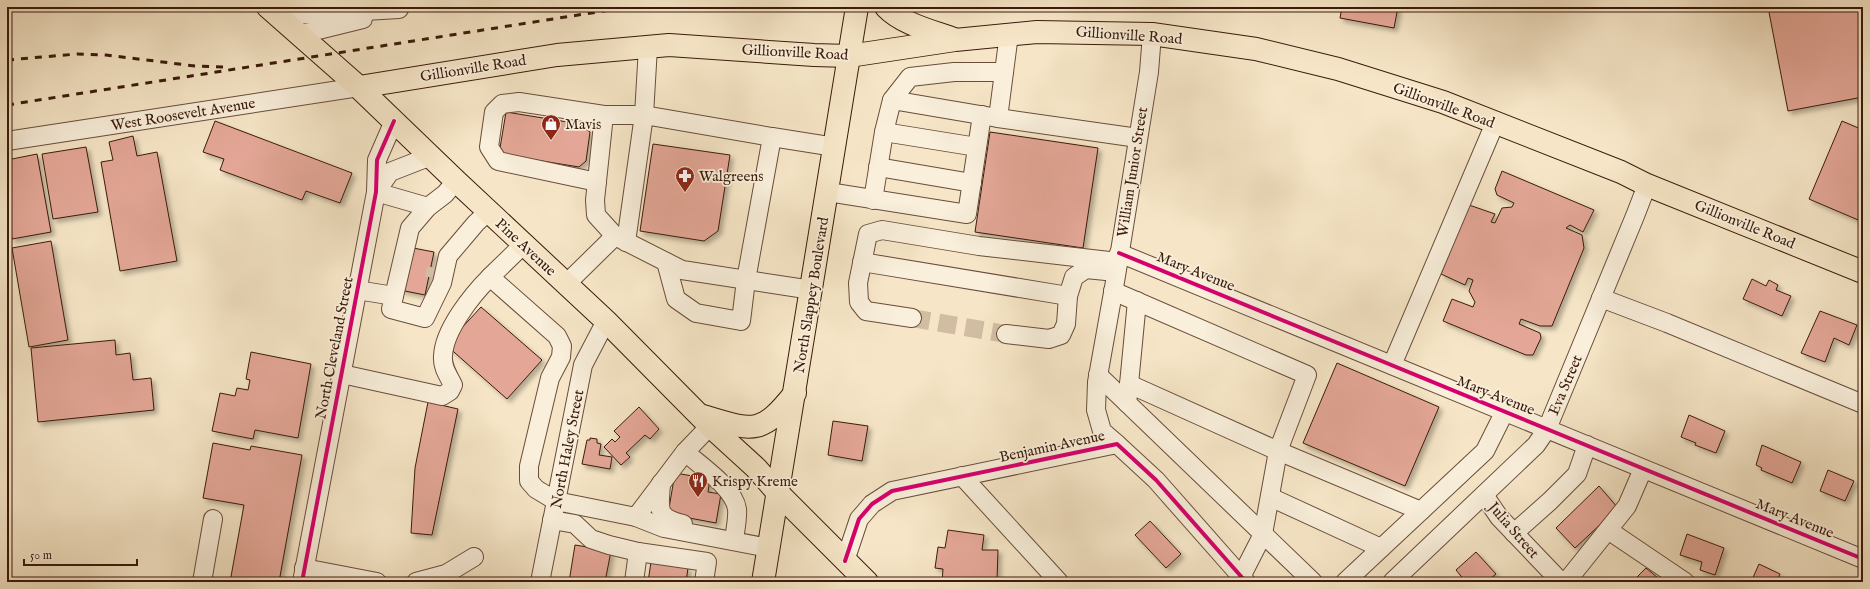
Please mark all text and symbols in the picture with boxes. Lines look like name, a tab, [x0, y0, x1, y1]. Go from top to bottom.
street label: Gillionville Road	[1075, 22, 1184, 49]
street label: Gillionville Road	[741, 40, 850, 65]
street label: Gillionville Road	[419, 51, 528, 86]
street label: Gillionville Road	[1390, 78, 1498, 133]
street label: West Roosevelt Avenue	[110, 94, 257, 135]
street label: William Junior Street	[1113, 106, 1152, 238]
shop icon: Mavis	[540, 113, 562, 141]
place label: Mavis	[565, 115, 601, 134]
pharmacy icon: Walgreens	[674, 165, 696, 193]
place label: Walgreens	[699, 167, 764, 186]
street label: Gillionville Road	[1692, 196, 1799, 254]
street label: Pine Avenue	[491, 214, 560, 281]
street label: North Slappey Boulevard	[790, 215, 833, 375]
street label: Mary Avenue	[1154, 247, 1238, 296]
street label: North Cleveland Street	[311, 275, 358, 421]
street label: Eva Street	[1544, 352, 1587, 418]
street label: Mary Avenue	[1454, 371, 1538, 420]
street label: North Haley Street	[547, 388, 588, 510]
street label: Benjamin Avenue	[998, 426, 1107, 467]
restaurant icon: Krispy Kreme	[687, 470, 709, 498]
place label: Krispy Kreme	[712, 472, 798, 491]
street label: Mary Avenue	[1753, 494, 1837, 543]
street label: Julia Street	[1483, 497, 1543, 562]
scale bar	[24, 541, 137, 567]
text: 50 m	[30, 548, 52, 563]

